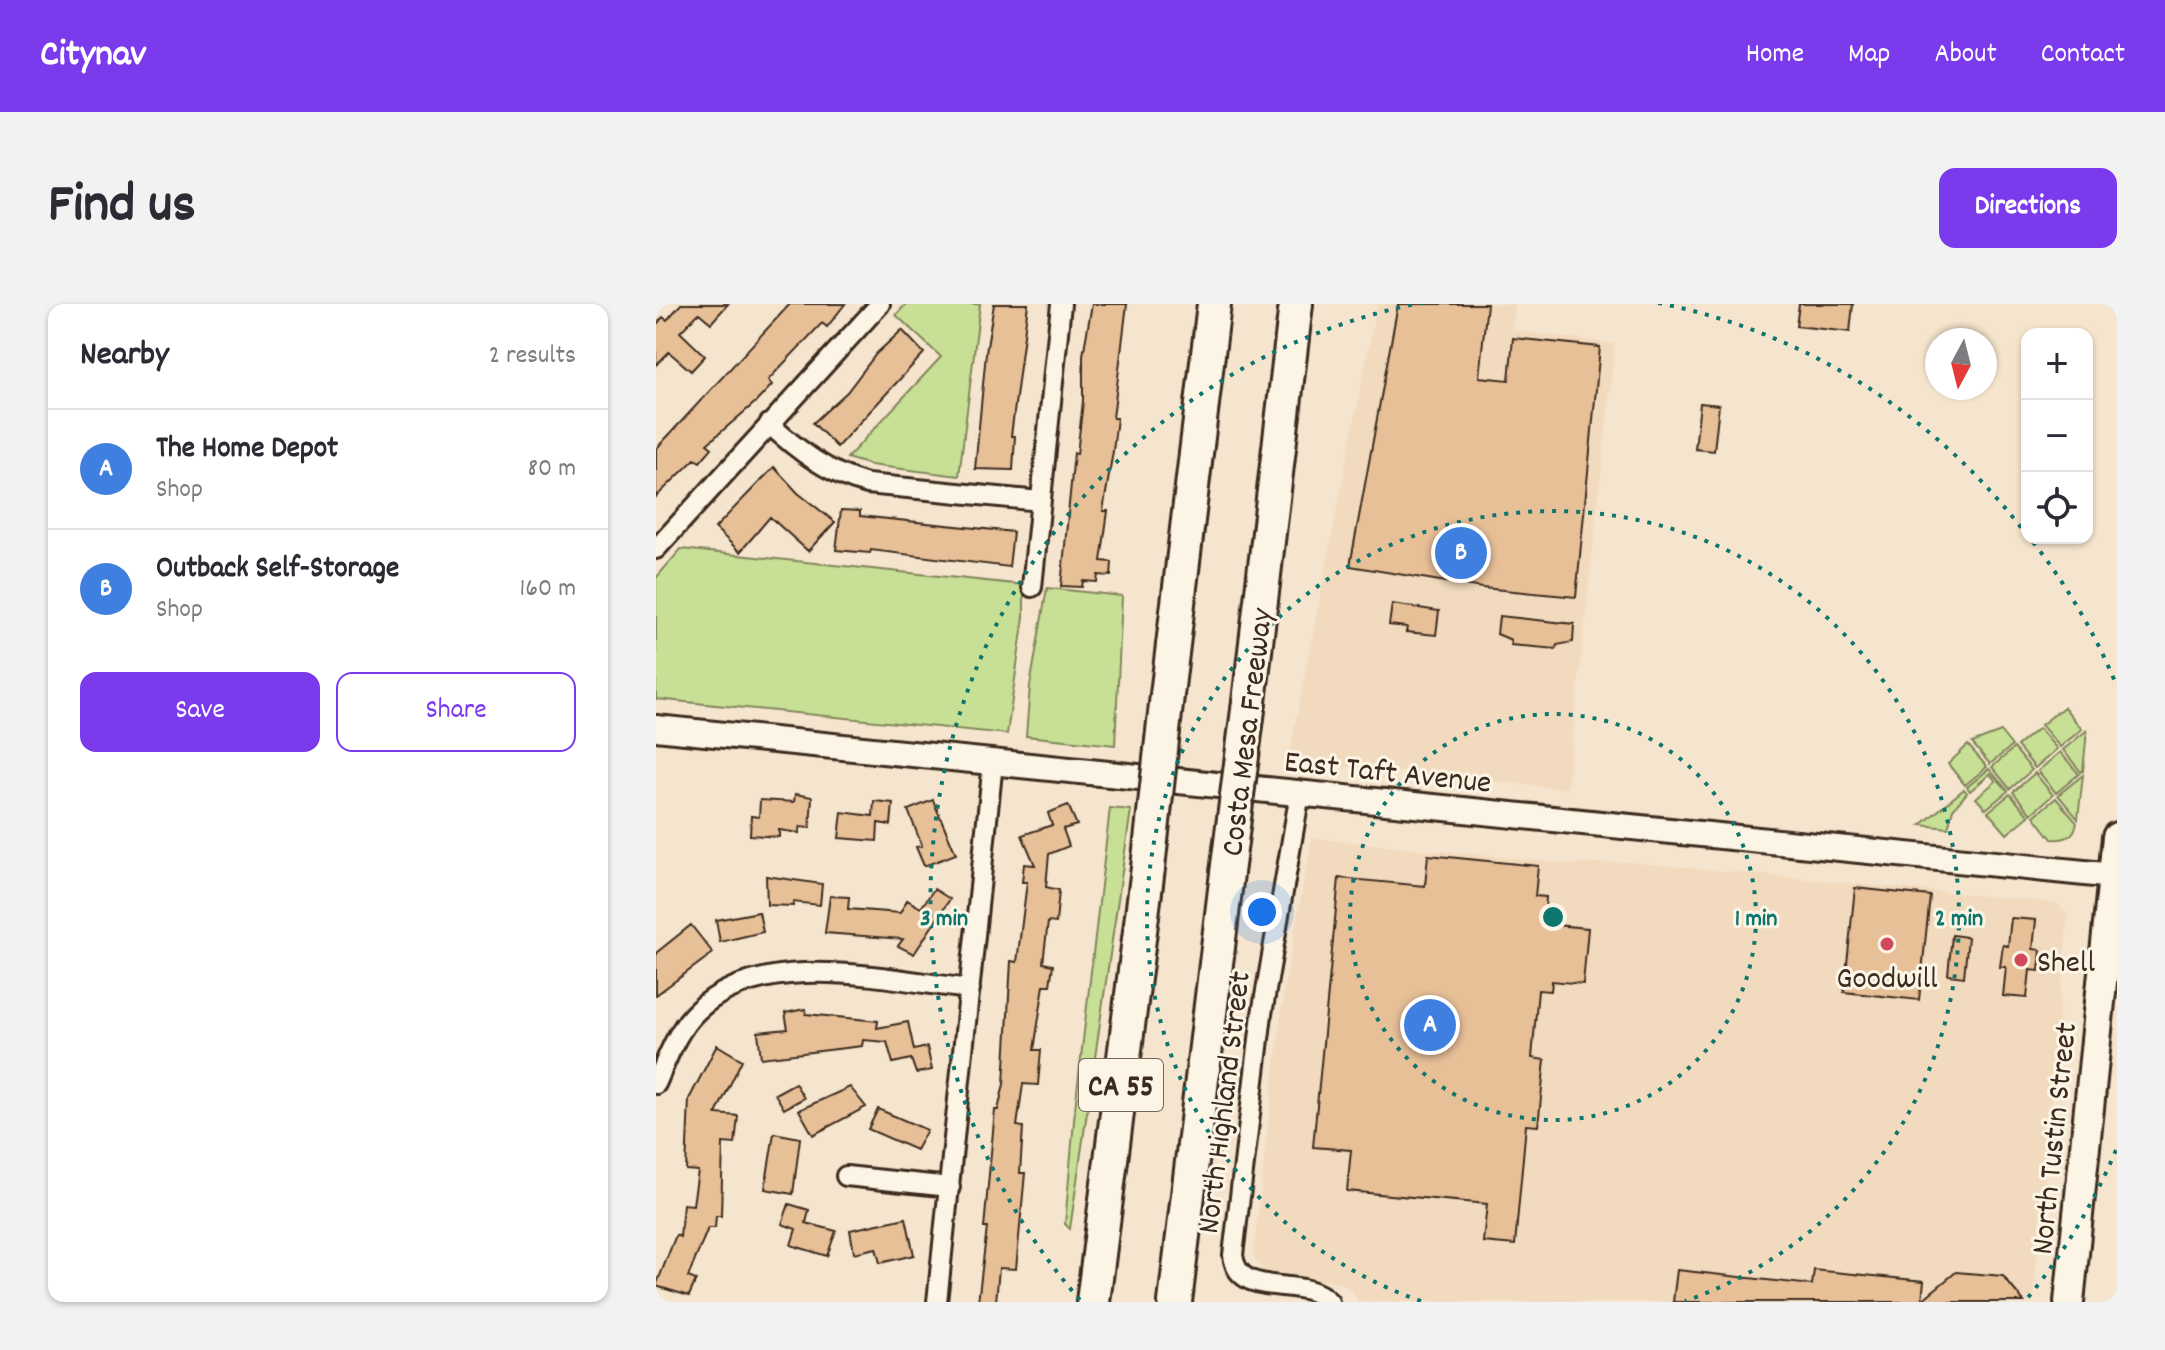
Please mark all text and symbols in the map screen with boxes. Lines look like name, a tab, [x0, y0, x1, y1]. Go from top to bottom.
text: Citynav	[40, 29, 146, 84]
text: Home	[1746, 36, 1804, 76]
text: Map	[1848, 36, 1890, 76]
text: About	[1934, 36, 1997, 76]
text: Contact	[2041, 36, 2125, 76]
text: Find us	[48, 168, 196, 248]
button: Directions	[1939, 168, 2117, 248]
north arrow	[1925, 328, 1997, 400]
map controls	[2021, 328, 2093, 544]
button: +	[2021, 328, 2093, 400]
text: Nearby	[80, 332, 169, 381]
text: 2 results	[489, 338, 576, 375]
button: −	[2021, 400, 2093, 472]
text: The Home Depot	[156, 429, 338, 472]
text: A	[99, 451, 113, 488]
text: 80 m	[528, 451, 576, 488]
text: Shop	[156, 472, 203, 509]
button: locate	[2021, 472, 2093, 544]
pin: B	[1435, 523, 1487, 583]
text: Outback Self-Storage	[156, 549, 399, 592]
text: B	[100, 571, 112, 608]
text: 160 m	[520, 571, 576, 608]
text: Shop	[156, 592, 203, 629]
street label: Costa Mesa Freeway	[1212, 605, 1288, 859]
button: Save	[80, 672, 320, 752]
button: Share	[336, 672, 576, 752]
street label: East Taft Avenue	[1282, 741, 1493, 809]
your location	[1242, 892, 1282, 932]
text: 3 min	[920, 903, 968, 937]
centre of rings	[1539, 903, 1567, 931]
text: 1 min	[1735, 903, 1777, 937]
text: 2 min	[1935, 903, 1983, 937]
marker: Goodwill	[1878, 935, 1896, 953]
place label: Shell	[2037, 942, 2095, 988]
marker: Shell	[2012, 951, 2030, 969]
place label: Goodwill	[1836, 958, 1938, 1004]
street label: North Highland Street	[1188, 969, 1266, 1236]
pin: A	[1404, 995, 1456, 1055]
street label: North Tustin Street	[2022, 1020, 2092, 1257]
road number: CA 55	[1079, 1059, 1163, 1111]

